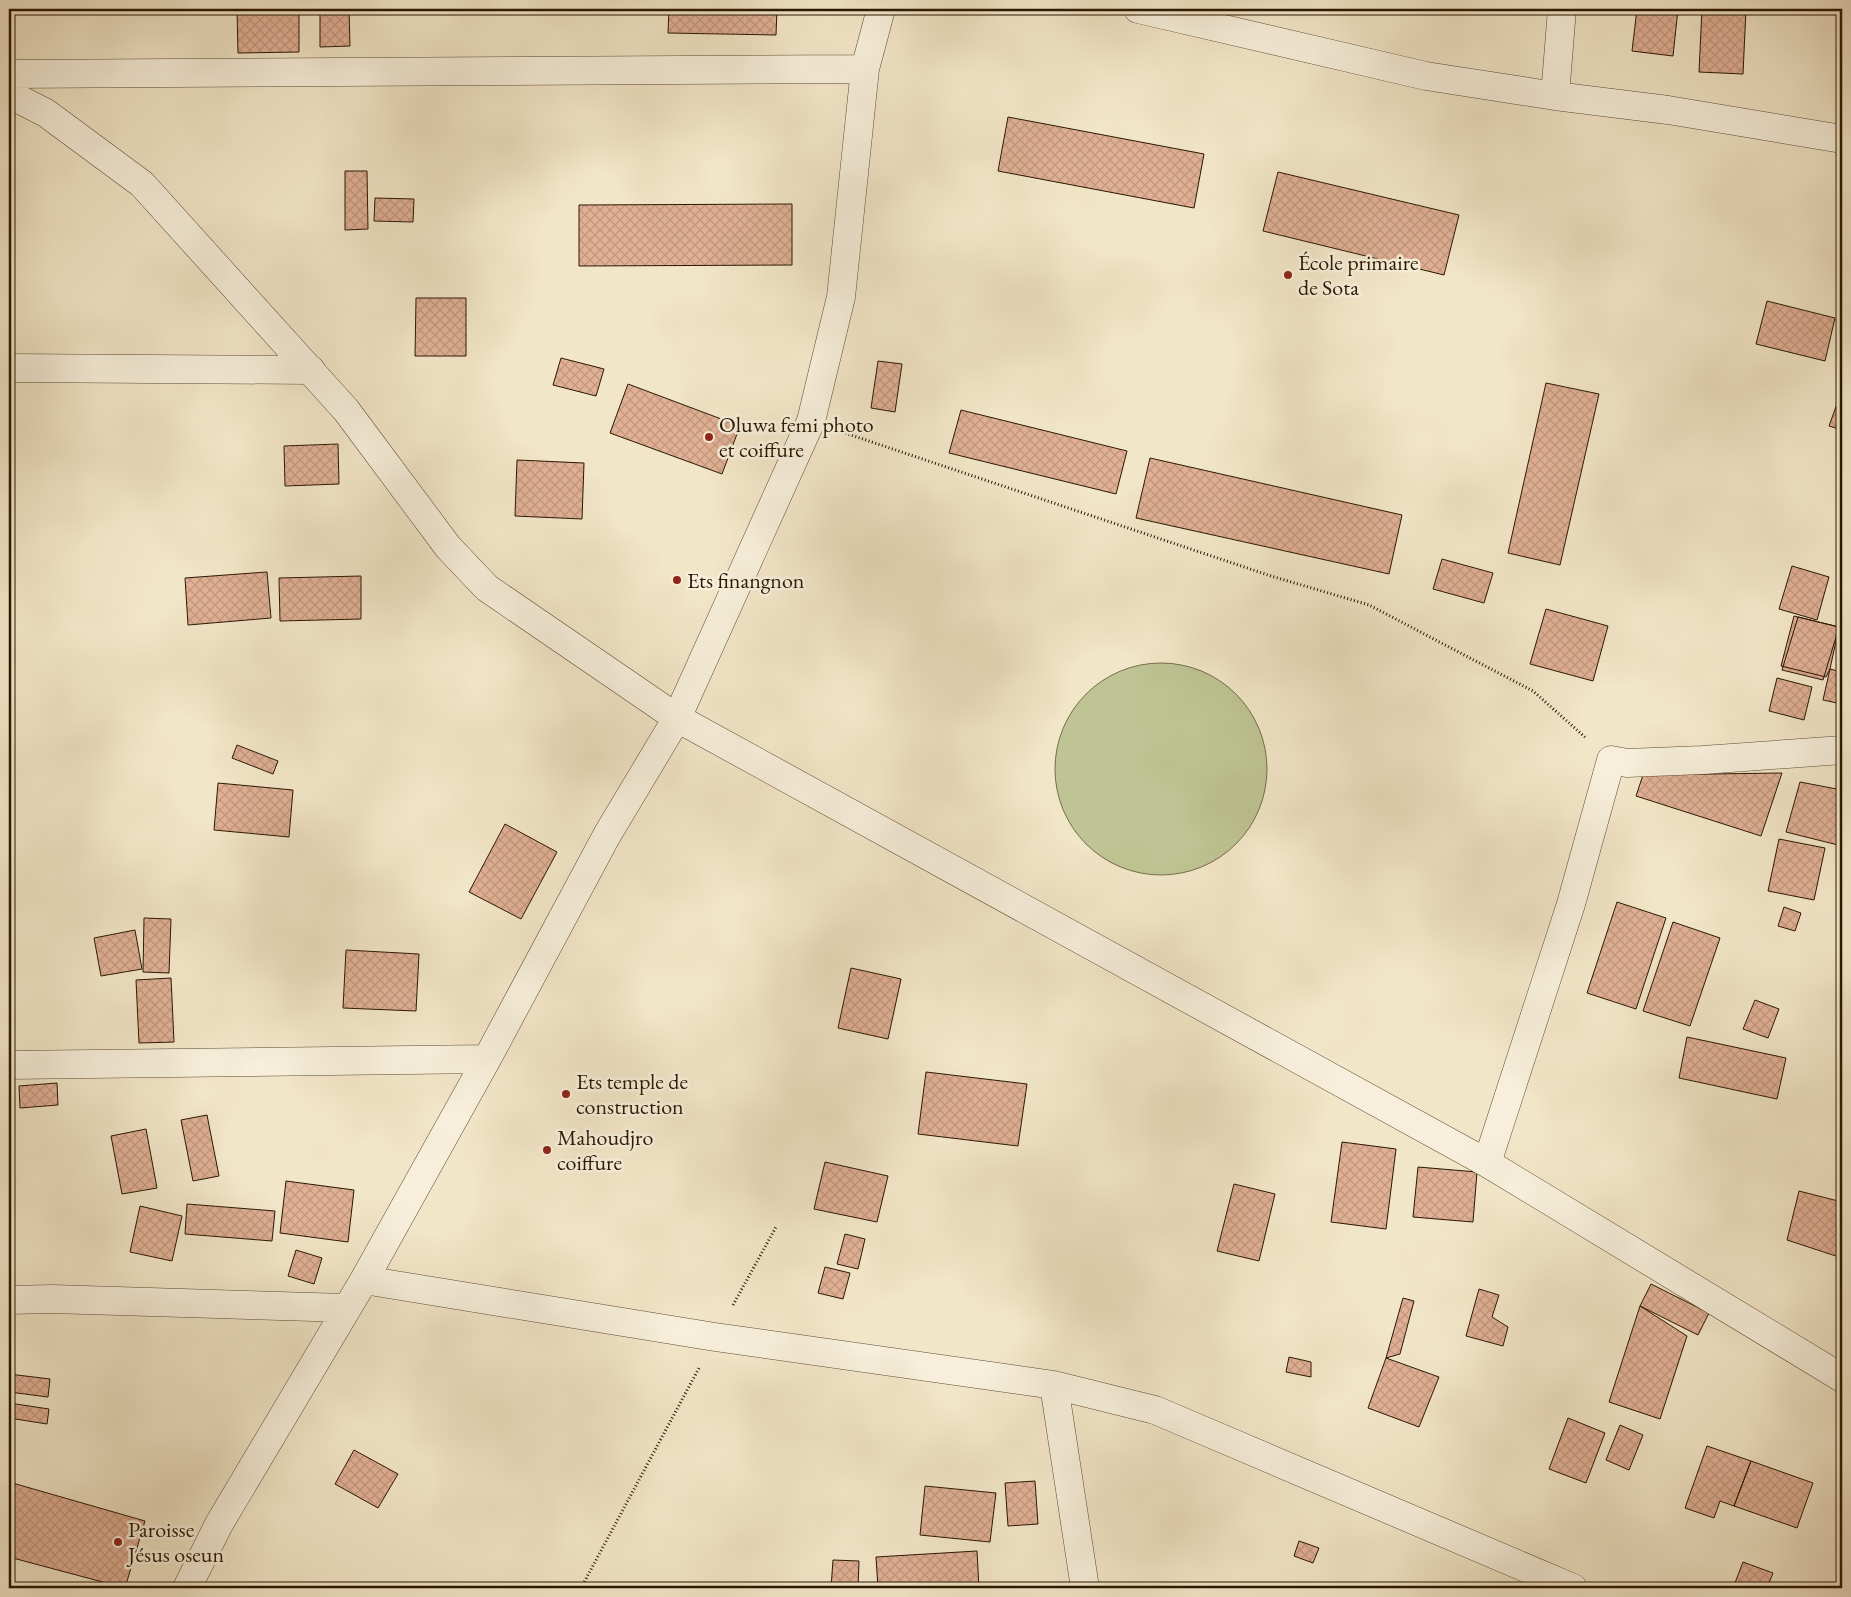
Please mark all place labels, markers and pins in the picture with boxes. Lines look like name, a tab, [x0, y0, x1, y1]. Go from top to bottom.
place label: École primaire de Sota	[1298, 248, 1419, 302]
marker: École primaire de Sota	[1282, 269, 1294, 281]
place label: Oluwa femi photo et coiffure	[719, 410, 874, 464]
marker: Oluwa femi photo et coiffure	[703, 431, 715, 443]
place label: Ets finangnon	[687, 566, 805, 595]
marker: Ets finangnon	[671, 574, 683, 586]
place label: Ets temple de construction	[576, 1067, 688, 1121]
marker: Ets temple de construction	[560, 1088, 572, 1100]
place label: Mahoudjro coiffure	[557, 1123, 653, 1177]
marker: Mahoudjro coiffure	[541, 1144, 553, 1156]
place label: Paroisse Jésus oseun	[126, 1515, 224, 1569]
marker: Paroisse Jésus oseun	[112, 1536, 124, 1548]

